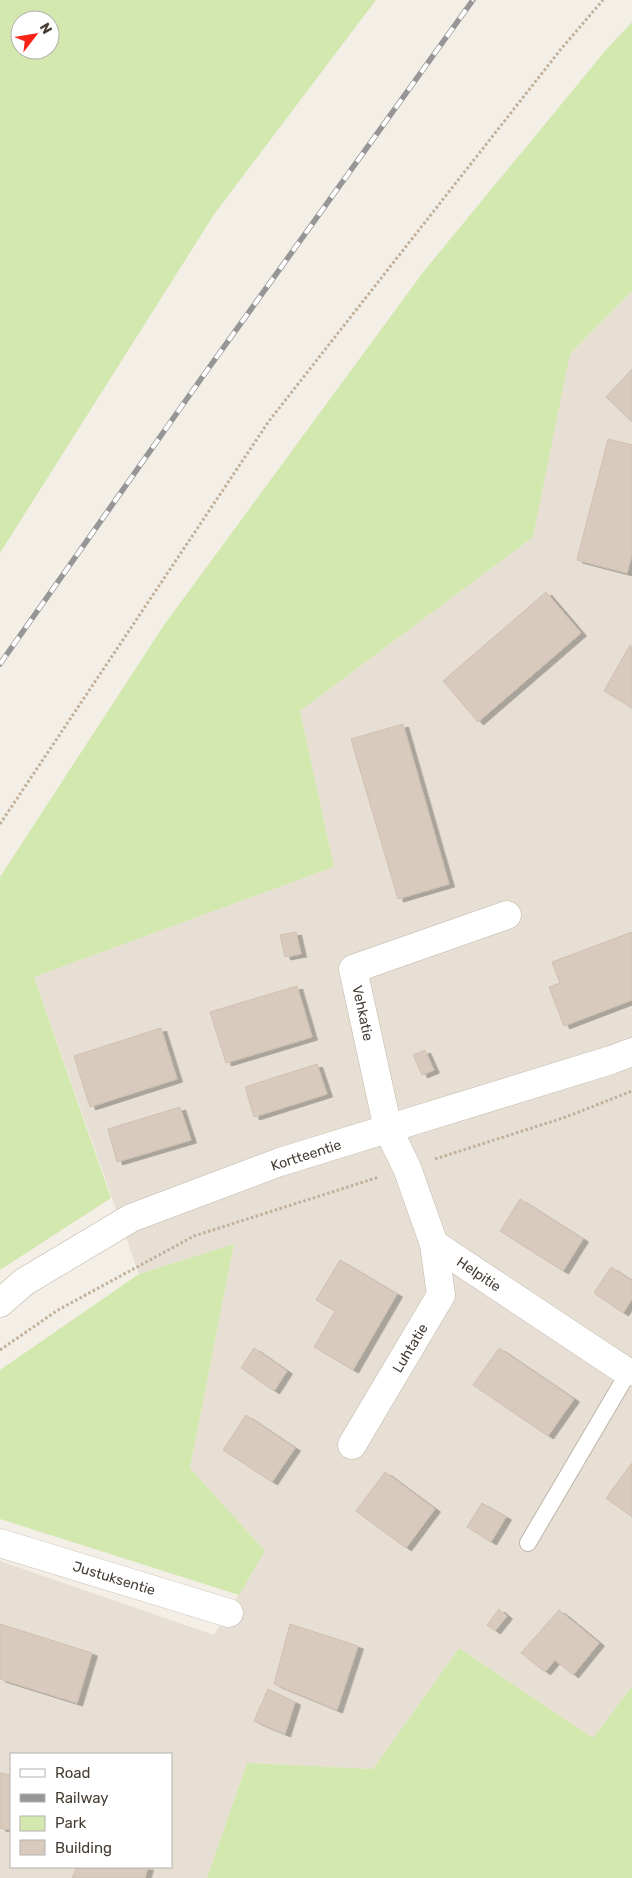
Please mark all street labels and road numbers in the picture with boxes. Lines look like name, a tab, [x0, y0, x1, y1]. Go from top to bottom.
street label: Vehkatie	[348, 984, 377, 1043]
street label: Kortteentie	[269, 1136, 344, 1175]
street label: Helpitie	[453, 1253, 504, 1295]
street label: Luhtatie	[389, 1320, 432, 1376]
street label: Justuksentie	[71, 1558, 157, 1599]

